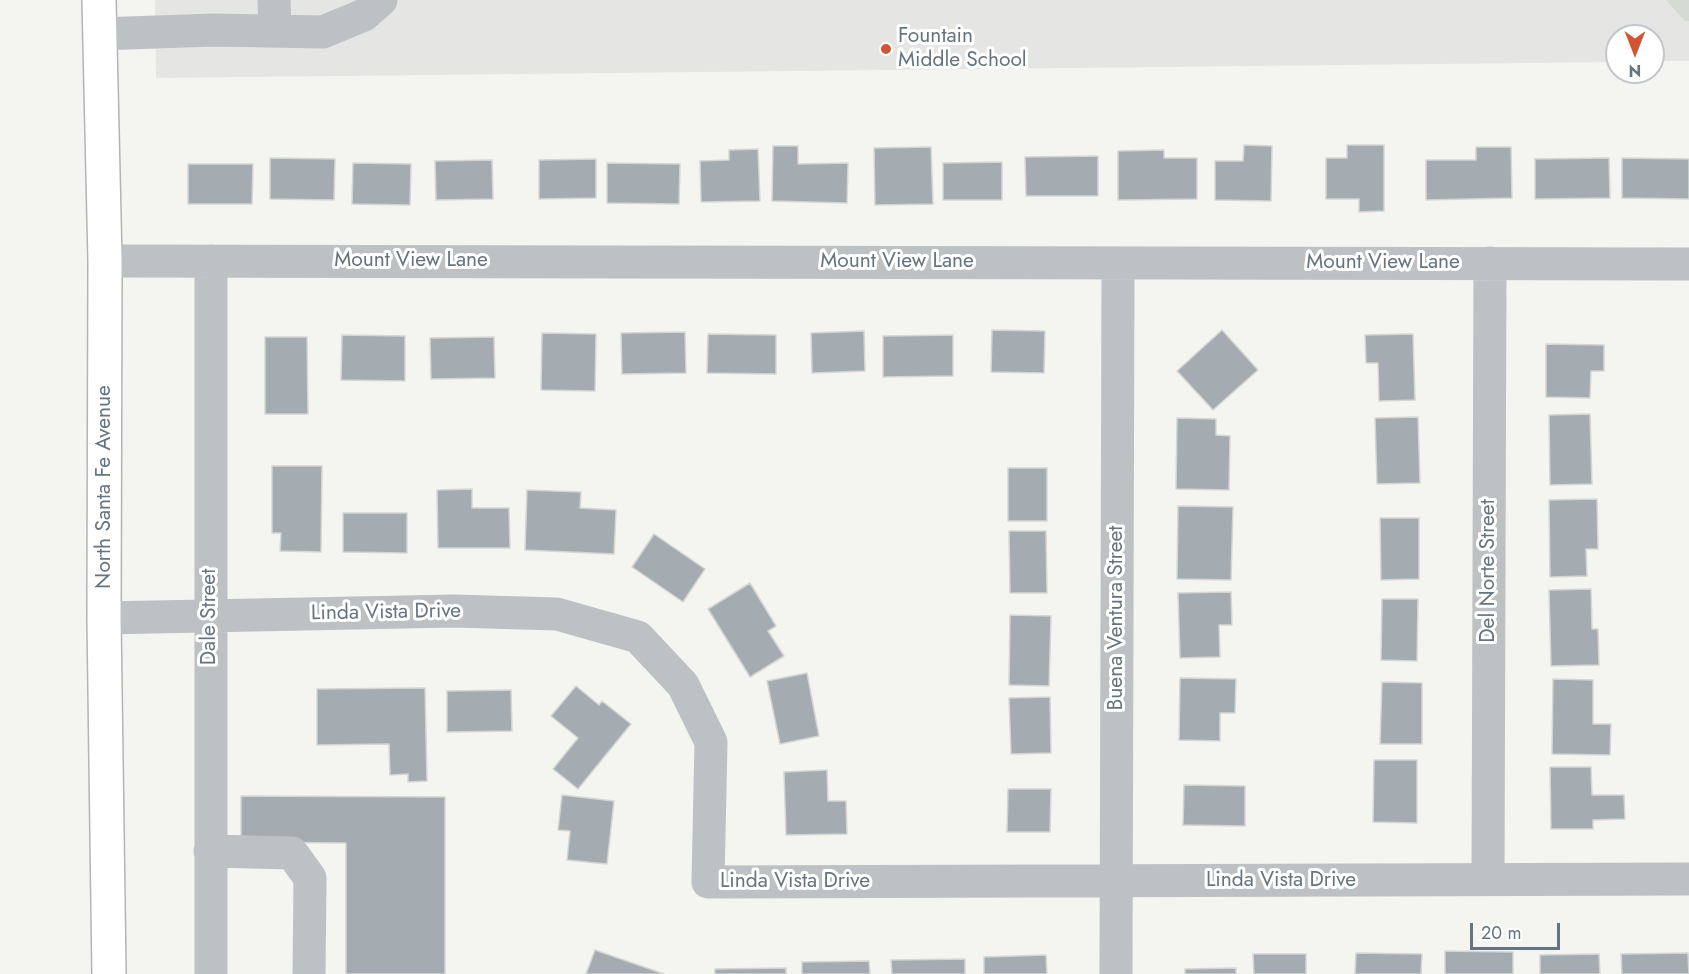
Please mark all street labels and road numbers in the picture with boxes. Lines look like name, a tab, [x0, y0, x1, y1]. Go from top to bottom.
street label: Mount View Lane	[334, 248, 488, 274]
street label: Mount View Lane	[820, 249, 974, 275]
street label: Mount View Lane	[1306, 250, 1460, 276]
street label: North Santa Fe Avenue	[92, 385, 118, 589]
street label: Del Norte Street	[1476, 499, 1502, 643]
street label: Buena Ventura Street	[1104, 526, 1130, 710]
street label: Dale Street	[197, 569, 223, 665]
street label: Linda Vista Drive	[311, 599, 461, 627]
street label: Linda Vista Drive	[1206, 868, 1356, 894]
street label: Linda Vista Drive	[720, 869, 870, 895]

